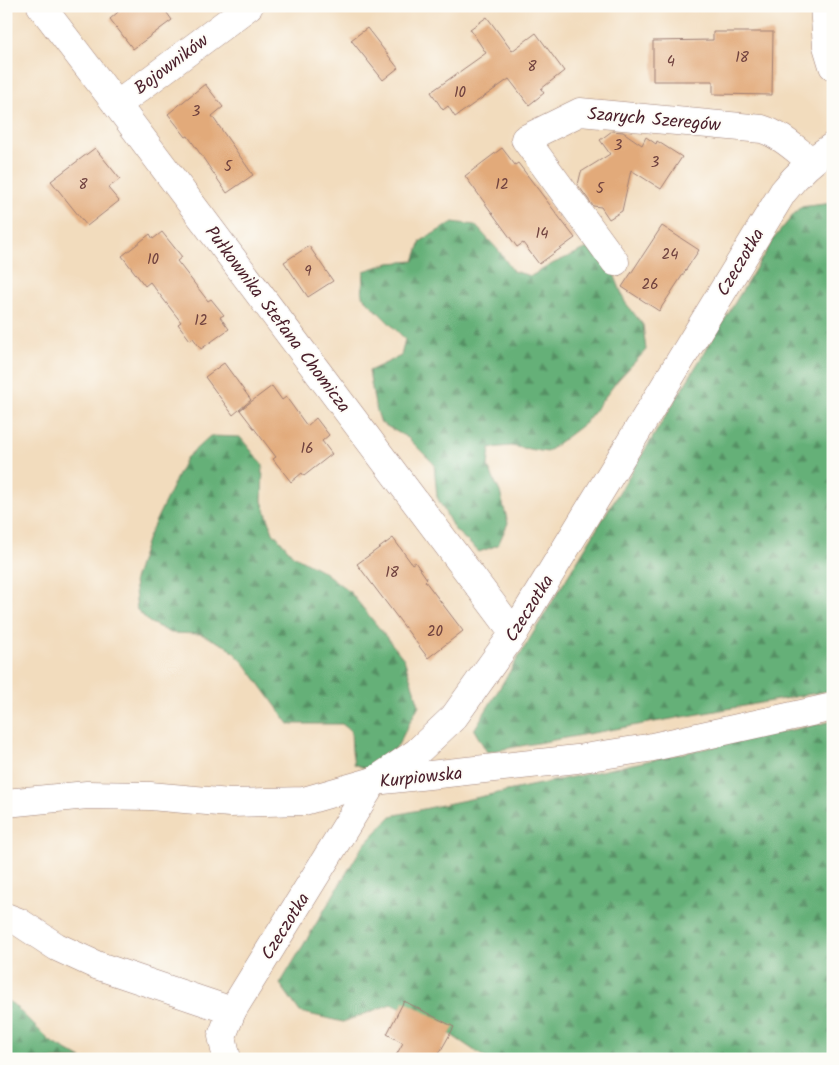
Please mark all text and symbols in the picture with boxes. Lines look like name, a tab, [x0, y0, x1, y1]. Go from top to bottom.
street label: Bojowników	[128, 27, 216, 103]
house number: 18	[735, 46, 750, 70]
house number: 4	[667, 50, 675, 74]
house number: 8	[527, 55, 537, 79]
house number: 10	[454, 81, 467, 105]
house number: 3	[192, 100, 201, 124]
street label: Szarych Szeregów	[586, 100, 723, 141]
house number: 3	[614, 134, 623, 158]
house number: 3	[651, 151, 660, 175]
house number: 5	[224, 155, 233, 179]
house number: 8	[78, 173, 88, 197]
house number: 12	[495, 173, 509, 197]
house number: 5	[596, 177, 605, 201]
street label: Pułkownika Stefana Chomicza	[197, 220, 357, 420]
house number: 14	[536, 222, 548, 246]
street label: Czeczotka	[710, 223, 773, 302]
house number: 24	[662, 243, 678, 267]
house number: 10	[147, 248, 160, 272]
house number: 9	[304, 260, 312, 284]
house number: 26	[641, 273, 659, 297]
house number: 12	[194, 309, 208, 333]
house number: 16	[300, 437, 314, 461]
house number: 18	[385, 561, 400, 585]
street label: Czeczotka	[498, 569, 562, 648]
house number: 20	[427, 620, 444, 644]
street label: Kurpiowska	[378, 760, 464, 797]
street label: Czeczotka	[254, 887, 318, 966]

